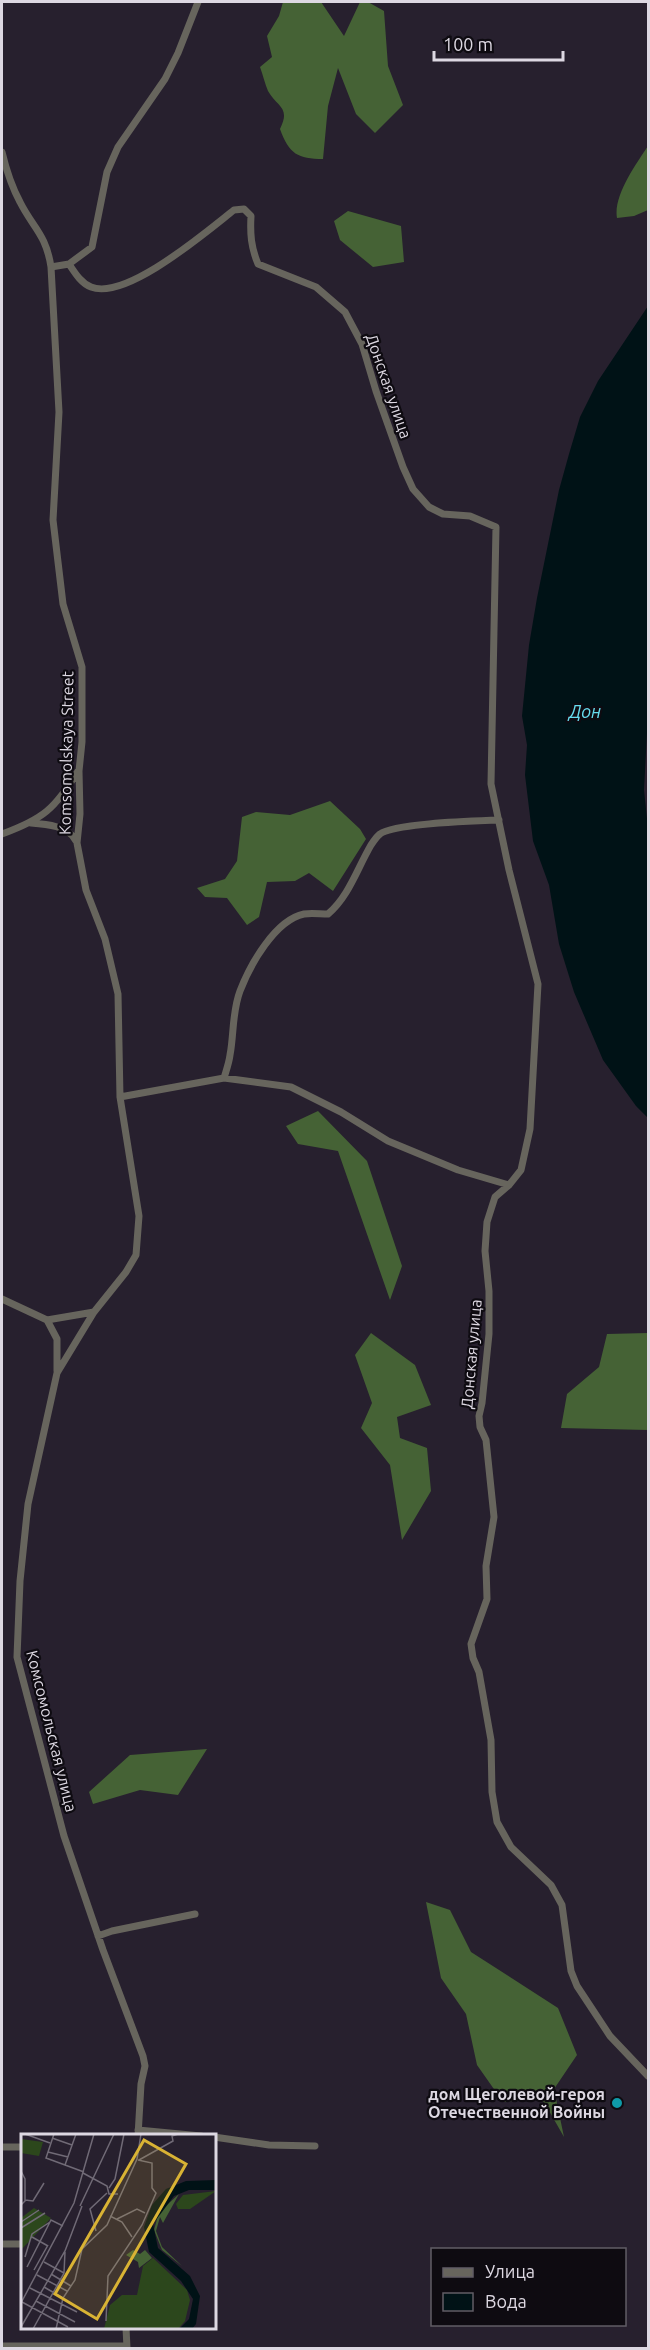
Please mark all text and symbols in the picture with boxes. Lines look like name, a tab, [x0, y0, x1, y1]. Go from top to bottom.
scale bar	[434, 24, 563, 62]
text: 100 m	[443, 34, 493, 54]
street label: Донская улица	[363, 331, 415, 441]
street label: Komsomolskaya Street	[56, 670, 76, 835]
water label: Дон	[567, 701, 601, 721]
street label: Донская улица	[457, 1299, 485, 1409]
street label: Комсомольская улица	[23, 1648, 81, 1814]
place label: дом Щеголевой-героя Отечественной Войны	[428, 2085, 605, 2121]
marker: дом Щеголевой-героя Отечественной Войны	[610, 2096, 624, 2110]
inset map	[21, 2134, 216, 2329]
legend	[431, 2248, 626, 2326]
text: Улица	[485, 2261, 535, 2281]
text: Вода	[485, 2291, 527, 2311]

